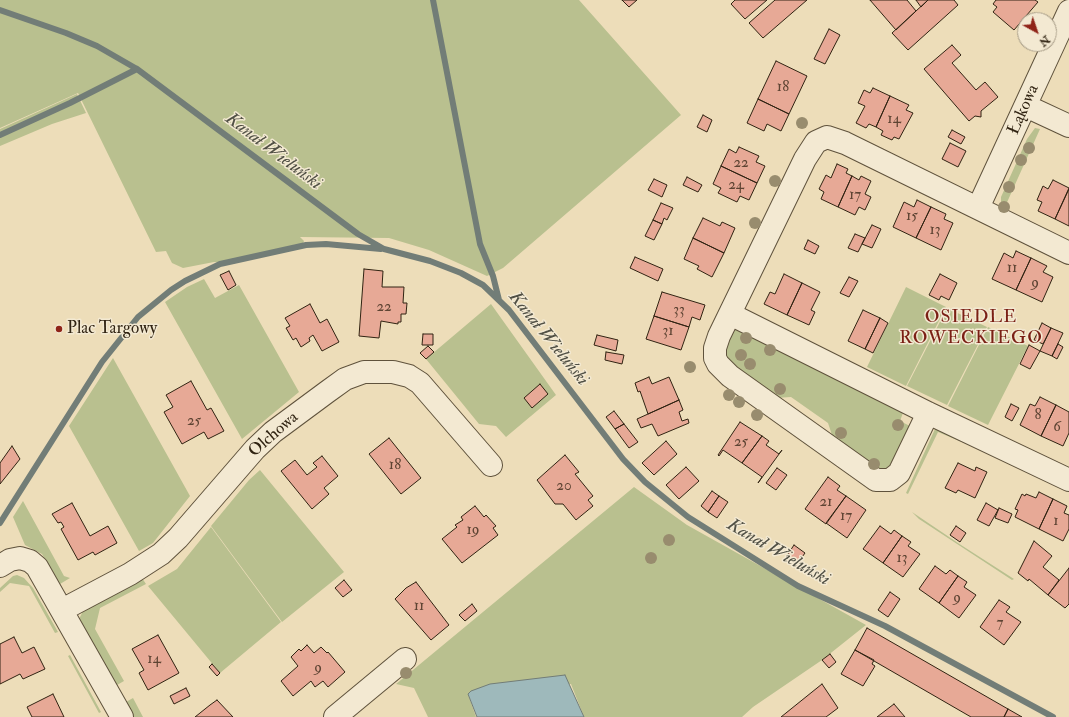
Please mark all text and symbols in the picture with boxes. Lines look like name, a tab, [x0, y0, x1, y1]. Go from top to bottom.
north arrow	[1017, 12, 1057, 52]
text: N	[1036, 33, 1052, 49]
house number: 18	[777, 79, 789, 97]
street label: Łąkowa	[1004, 82, 1044, 138]
water label: Kanał Wieluński	[221, 109, 325, 195]
house number: 14	[887, 111, 901, 129]
house number: 22	[733, 155, 749, 173]
house number: 24	[728, 177, 744, 195]
house number: 17	[849, 187, 861, 205]
house number: 15	[906, 208, 918, 226]
house number: 13	[929, 222, 941, 240]
house number: 11	[1007, 260, 1017, 278]
house number: 9	[1031, 275, 1039, 293]
water label: Kanał Wieluński	[503, 288, 593, 390]
house number: 22	[376, 299, 392, 317]
house number: 33	[673, 302, 685, 320]
district label: OSIEDLE ROWECKIEGO	[899, 307, 1043, 350]
place label: Plac Targowy	[67, 319, 157, 339]
house number: 31	[662, 323, 674, 341]
marker: Plac Targowy	[54, 324, 64, 334]
house number: 8	[1034, 407, 1042, 425]
street label: Olchowa	[245, 408, 303, 462]
house number: 25	[187, 413, 201, 431]
house number: 6	[1053, 419, 1061, 437]
house number: 25	[734, 434, 748, 452]
house number: 18	[389, 457, 401, 475]
house number: 20	[556, 478, 572, 496]
house number: 21	[820, 494, 832, 512]
house number: 17	[840, 508, 852, 526]
house number: 1	[1053, 513, 1059, 531]
water label: Kanał Wieluński	[723, 515, 833, 591]
house number: 19	[467, 522, 479, 540]
house number: 13	[896, 550, 908, 568]
house number: 9	[953, 590, 961, 608]
house number: 11	[414, 598, 424, 616]
house number: 7	[997, 615, 1003, 633]
house number: 14	[147, 651, 161, 669]
house number: 9	[314, 660, 322, 678]

